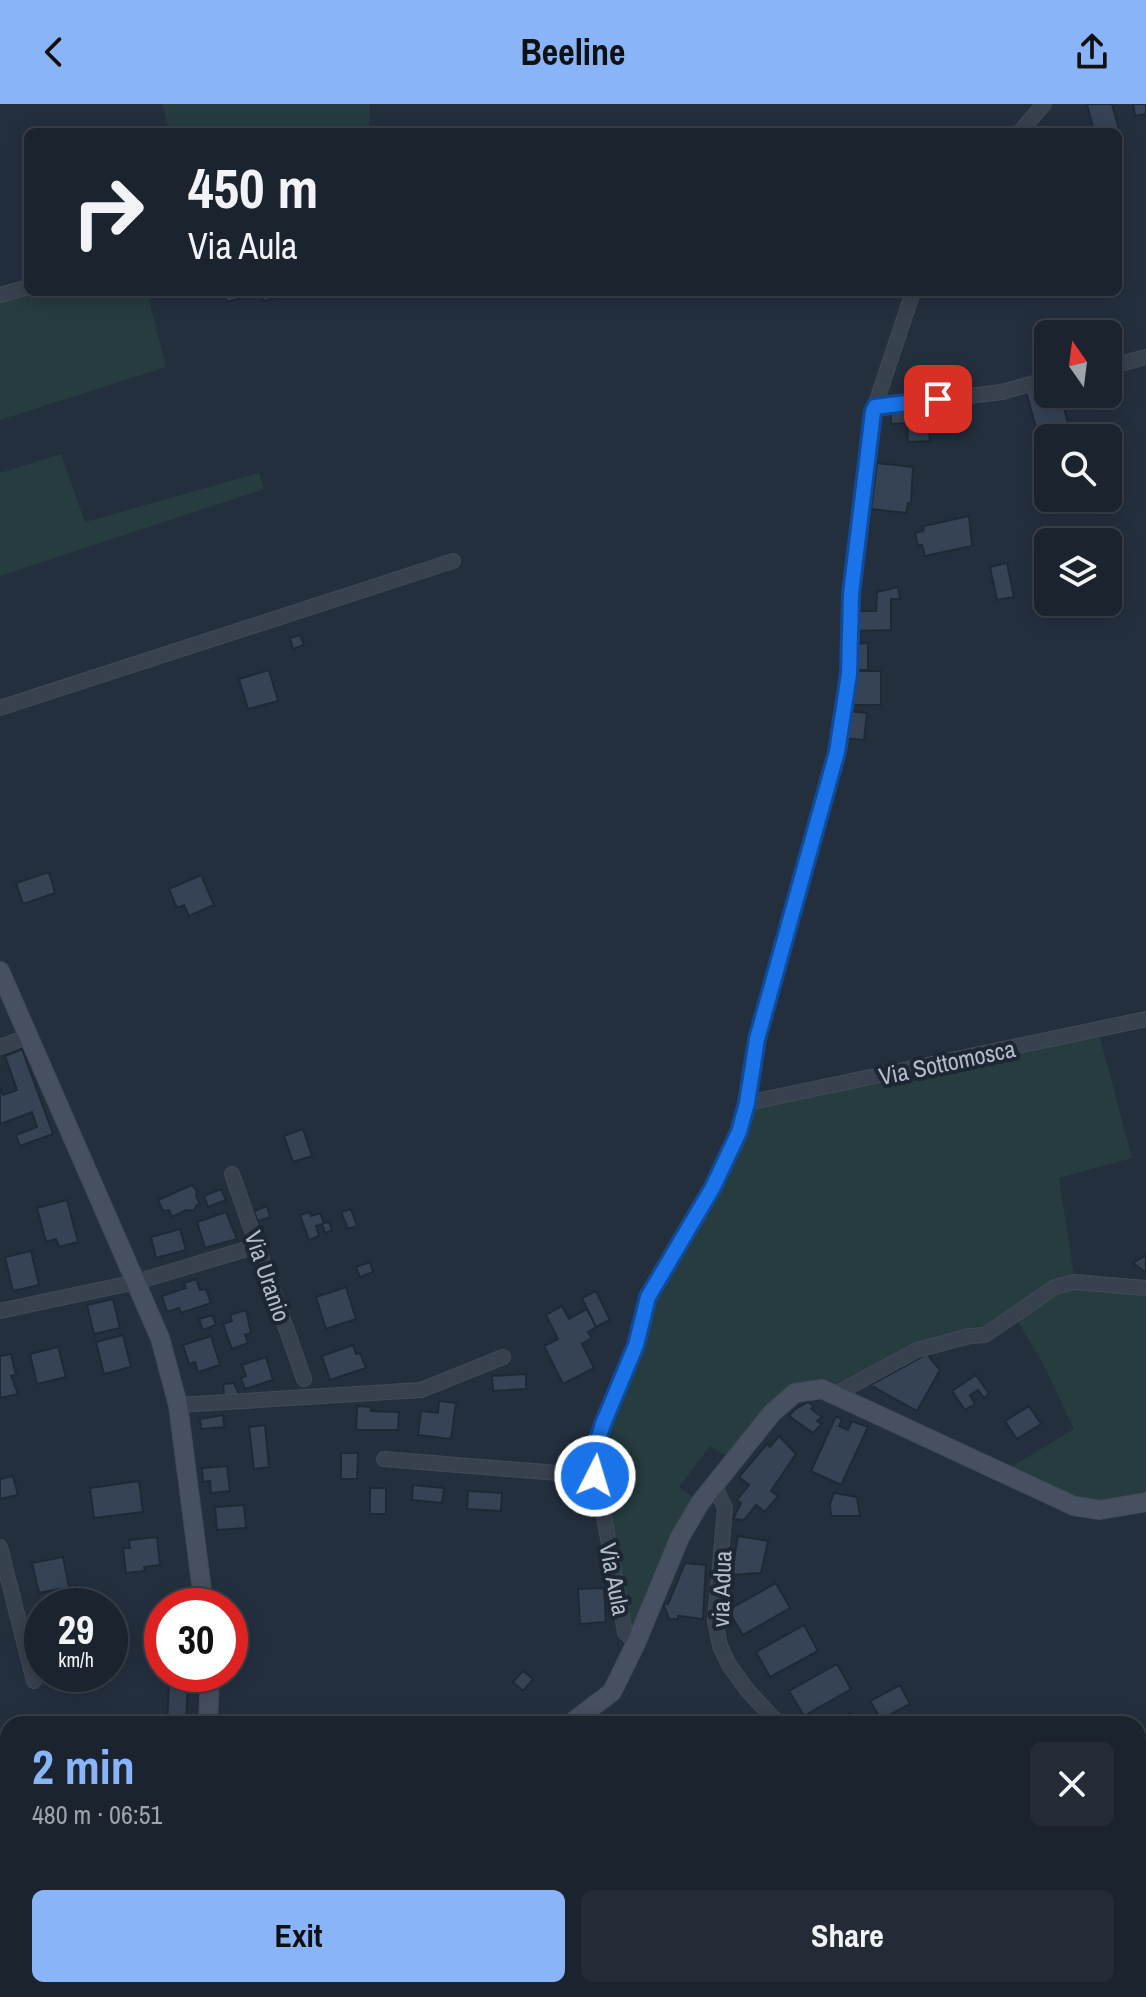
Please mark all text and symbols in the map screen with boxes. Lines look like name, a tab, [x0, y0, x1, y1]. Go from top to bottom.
text: Beeline	[520, 28, 626, 76]
icon: back	[32, 30, 76, 74]
icon: share	[1070, 30, 1114, 74]
text: 450 m	[188, 150, 318, 225]
icon: right	[56, 160, 160, 264]
text: Via Aula	[188, 222, 297, 270]
north arrow	[1034, 320, 1122, 408]
map controls	[1034, 320, 1122, 616]
pin	[904, 365, 972, 433]
icon: arrive	[916, 377, 960, 421]
button: search	[1034, 424, 1122, 512]
button: layers	[1034, 528, 1122, 616]
street label: Via Sottomosca	[876, 1032, 1018, 1092]
street label: Via Uranio	[238, 1226, 298, 1326]
position arrow	[553, 1434, 637, 1518]
street label: Via Aula	[592, 1540, 638, 1618]
street label: via Adua	[704, 1550, 738, 1628]
speed limit sign: 30	[144, 1588, 248, 1692]
text: 29	[58, 1603, 94, 1656]
text: km/h	[58, 1646, 94, 1673]
text: 2 min	[32, 1734, 135, 1799]
button: close	[1030, 1742, 1114, 1826]
text: 480 m · 06:51	[32, 1797, 162, 1832]
button: Exit	[32, 1890, 565, 1982]
button: Share	[581, 1890, 1114, 1982]

